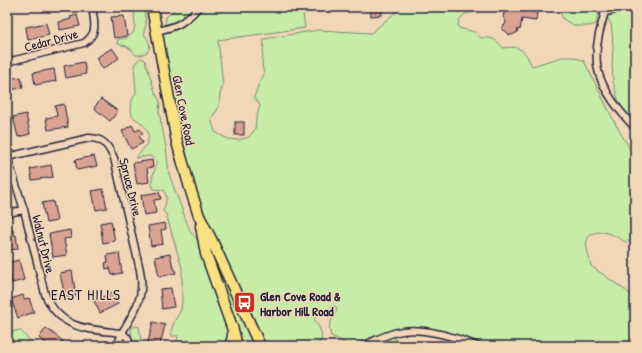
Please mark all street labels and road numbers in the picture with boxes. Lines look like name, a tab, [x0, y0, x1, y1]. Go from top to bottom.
street label: Cedar Drive	[22, 24, 80, 56]
street label: Glen Cove Road	[168, 74, 200, 146]
street label: Spruce Drive	[115, 156, 147, 218]
street label: Walnut Drive	[28, 213, 60, 275]

